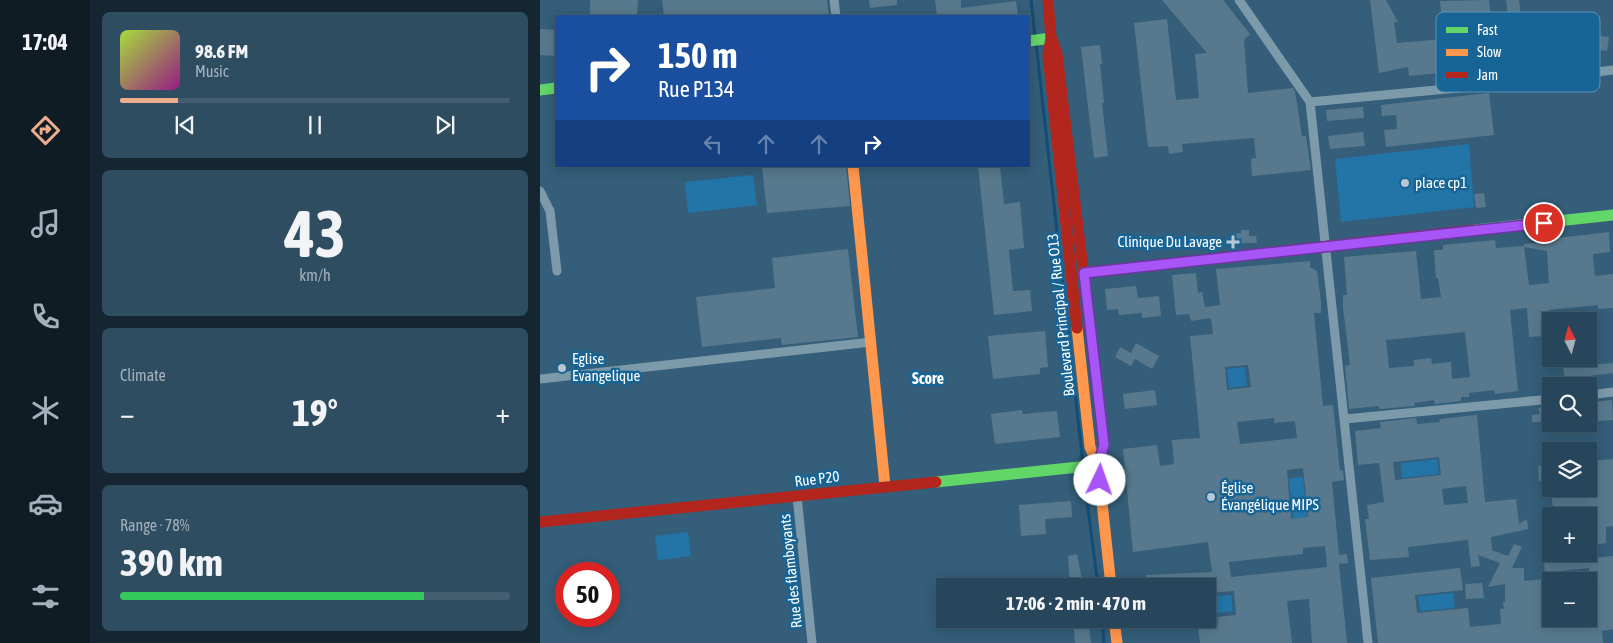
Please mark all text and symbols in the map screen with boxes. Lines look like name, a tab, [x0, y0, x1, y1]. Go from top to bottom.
legend	[1436, 12, 1600, 92]
text: Fast	[1477, 22, 1498, 38]
text: 17:04	[22, 29, 68, 55]
icon: right	[575, 35, 640, 100]
text: 150 m	[658, 35, 737, 75]
text: 98.6 FM	[195, 40, 248, 62]
text: Slow	[1477, 44, 1502, 60]
text: Music	[195, 62, 229, 80]
text: Jam	[1477, 67, 1498, 83]
text: Rue P134	[658, 76, 734, 102]
icon: previous	[171, 111, 199, 139]
icon: pause	[301, 111, 329, 139]
icon: next	[431, 111, 459, 139]
icon: directions	[28, 113, 63, 148]
icon: left	[699, 130, 727, 158]
icon: ahead	[752, 130, 780, 158]
icon: ahead	[805, 130, 833, 158]
icon: right	[858, 130, 886, 158]
place label: place cp1	[1415, 174, 1467, 191]
marker: place cp1	[1399, 177, 1411, 189]
text: 43	[284, 196, 346, 271]
pin	[1523, 202, 1565, 244]
icon: music	[28, 206, 63, 241]
icon: arrive	[1530, 209, 1558, 237]
street label: Boulevard Principal / Rue O13	[1043, 233, 1078, 397]
place label: Clinique Du Lavage	[1117, 233, 1222, 250]
marker: Clinique Du Lavage	[1226, 235, 1240, 249]
text: km/h	[299, 266, 331, 284]
icon: phone	[28, 299, 63, 334]
north arrow	[1542, 312, 1598, 368]
map controls	[1542, 312, 1597, 627]
place label: Eglise Evangelique	[572, 350, 640, 384]
marker: Eglise Evangelique	[556, 362, 568, 374]
text: Climate	[120, 366, 166, 384]
district label: Score	[912, 369, 944, 387]
button: search	[1542, 377, 1597, 432]
text: 19°	[292, 391, 338, 434]
icon: climate	[28, 393, 63, 428]
text: −	[120, 397, 135, 429]
text: +	[495, 397, 510, 429]
button: layers	[1542, 442, 1597, 497]
position arrow	[1073, 453, 1125, 505]
street label: Rue P20	[794, 467, 840, 490]
place label: Église Évangélique MIPS	[1221, 479, 1319, 513]
icon: car	[28, 486, 63, 521]
marker: Église Évangélique MIPS	[1205, 491, 1217, 503]
button: +	[1542, 507, 1597, 562]
street label: Rue des flamboyants	[776, 513, 805, 629]
text: Range · 78%	[120, 516, 190, 534]
text: 390 km	[120, 541, 223, 584]
speed limit sign: 50	[555, 562, 620, 627]
button: −	[1542, 572, 1597, 627]
icon: filters	[28, 579, 63, 614]
text: 17:06 · 2 min · 470 m	[1006, 592, 1146, 614]

